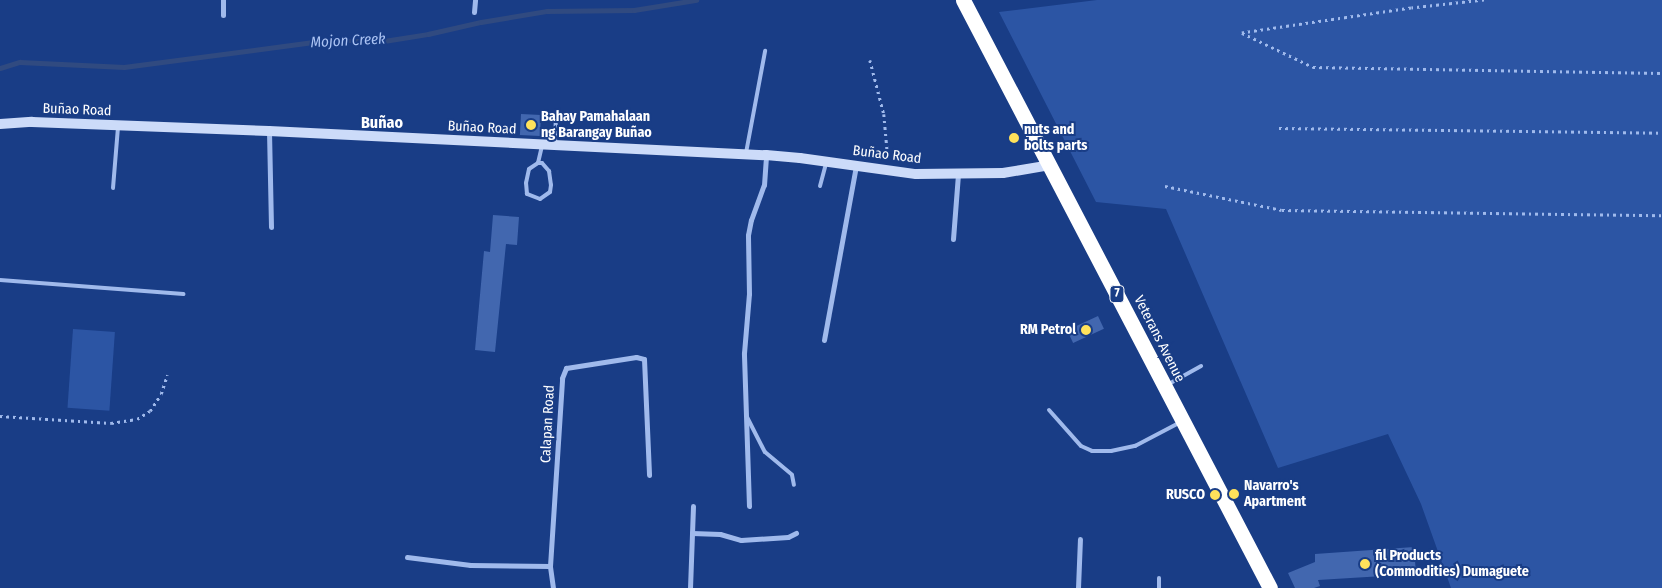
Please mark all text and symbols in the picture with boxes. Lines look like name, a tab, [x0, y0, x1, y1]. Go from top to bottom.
water label: Mojon Creek	[310, 30, 386, 52]
street label: Buñao Road	[42, 100, 112, 120]
place label: Bahay Pamahalaan ng Barangay Buñao	[541, 109, 652, 142]
district label: Buñao	[361, 113, 403, 133]
street label: Buñao Road	[447, 118, 517, 138]
marker: Bahay Pamahalaan ng Barangay Buñao	[525, 119, 537, 131]
place label: nuts and bolts parts	[1024, 122, 1088, 154]
marker: nuts and bolts parts	[1008, 132, 1020, 144]
street label: Buñao Road	[852, 142, 922, 168]
road number: 7	[1108, 284, 1126, 304]
street label: Veterans Avenue	[1130, 293, 1188, 385]
place label: RM Petrol	[1020, 322, 1076, 338]
marker: RM Petrol	[1080, 324, 1092, 336]
street label: Calapan Road	[538, 385, 558, 463]
place label: Navarro's Apartment	[1244, 478, 1306, 511]
place label: RUSCO	[1166, 487, 1205, 503]
marker: Navarro's Apartment	[1228, 488, 1240, 500]
marker: RUSCO	[1209, 489, 1221, 501]
place label: fil Products (Commodities) Dumaguete	[1375, 548, 1529, 580]
marker: fil Products (Commodities) Dumaguete	[1359, 558, 1371, 570]

